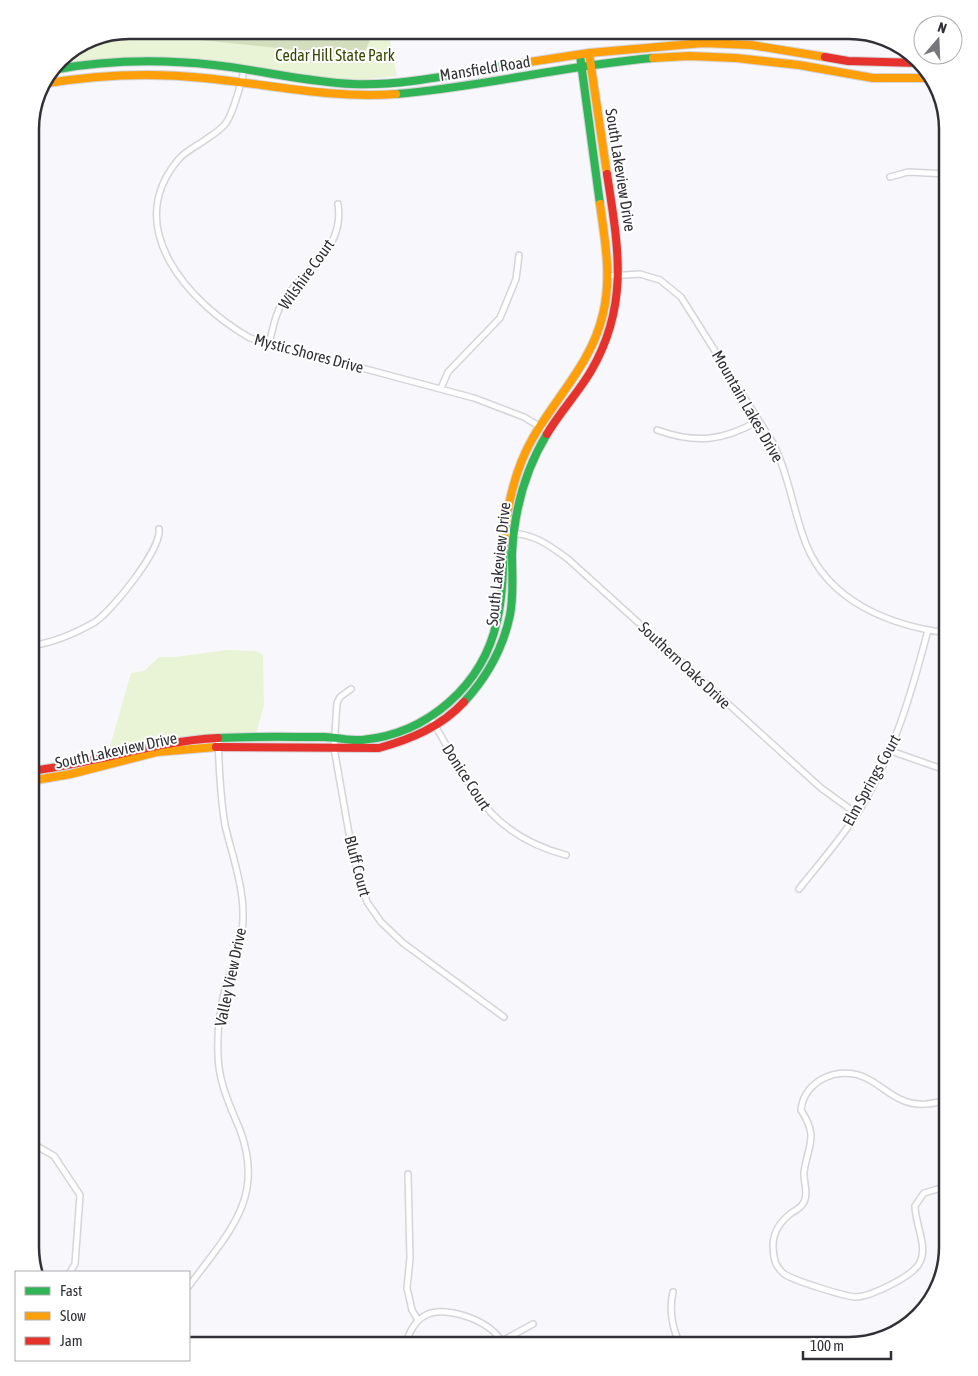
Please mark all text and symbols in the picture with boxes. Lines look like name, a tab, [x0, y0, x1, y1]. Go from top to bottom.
north arrow	[913, 15, 963, 65]
text: N	[936, 19, 949, 37]
park label: Cedar Hill State Park	[275, 46, 395, 64]
street label: Mansfield Road	[438, 52, 532, 84]
street label: South Lakeview Drive	[602, 107, 640, 233]
street label: Wilshire Court	[275, 235, 338, 313]
street label: Mystic Shores Drive	[252, 330, 366, 377]
street label: Mountain Lakes Drive	[709, 347, 787, 465]
street label: South Lakeview Drive	[483, 501, 513, 627]
street label: Southern Oaks Drive	[635, 618, 735, 712]
street label: South Lakeview Drive	[53, 728, 179, 772]
street label: Elm Springs Court	[839, 731, 905, 829]
street label: Donice Court	[439, 741, 495, 814]
street label: Bluff Court	[341, 834, 375, 899]
street label: Valley View Drive	[211, 926, 250, 1028]
legend	[15, 1271, 190, 1361]
text: Fast	[60, 1282, 82, 1299]
text: Slow	[60, 1307, 86, 1324]
scale bar	[803, 1328, 890, 1360]
text: Jam	[60, 1332, 83, 1349]
text: 100 m	[810, 1337, 844, 1354]

